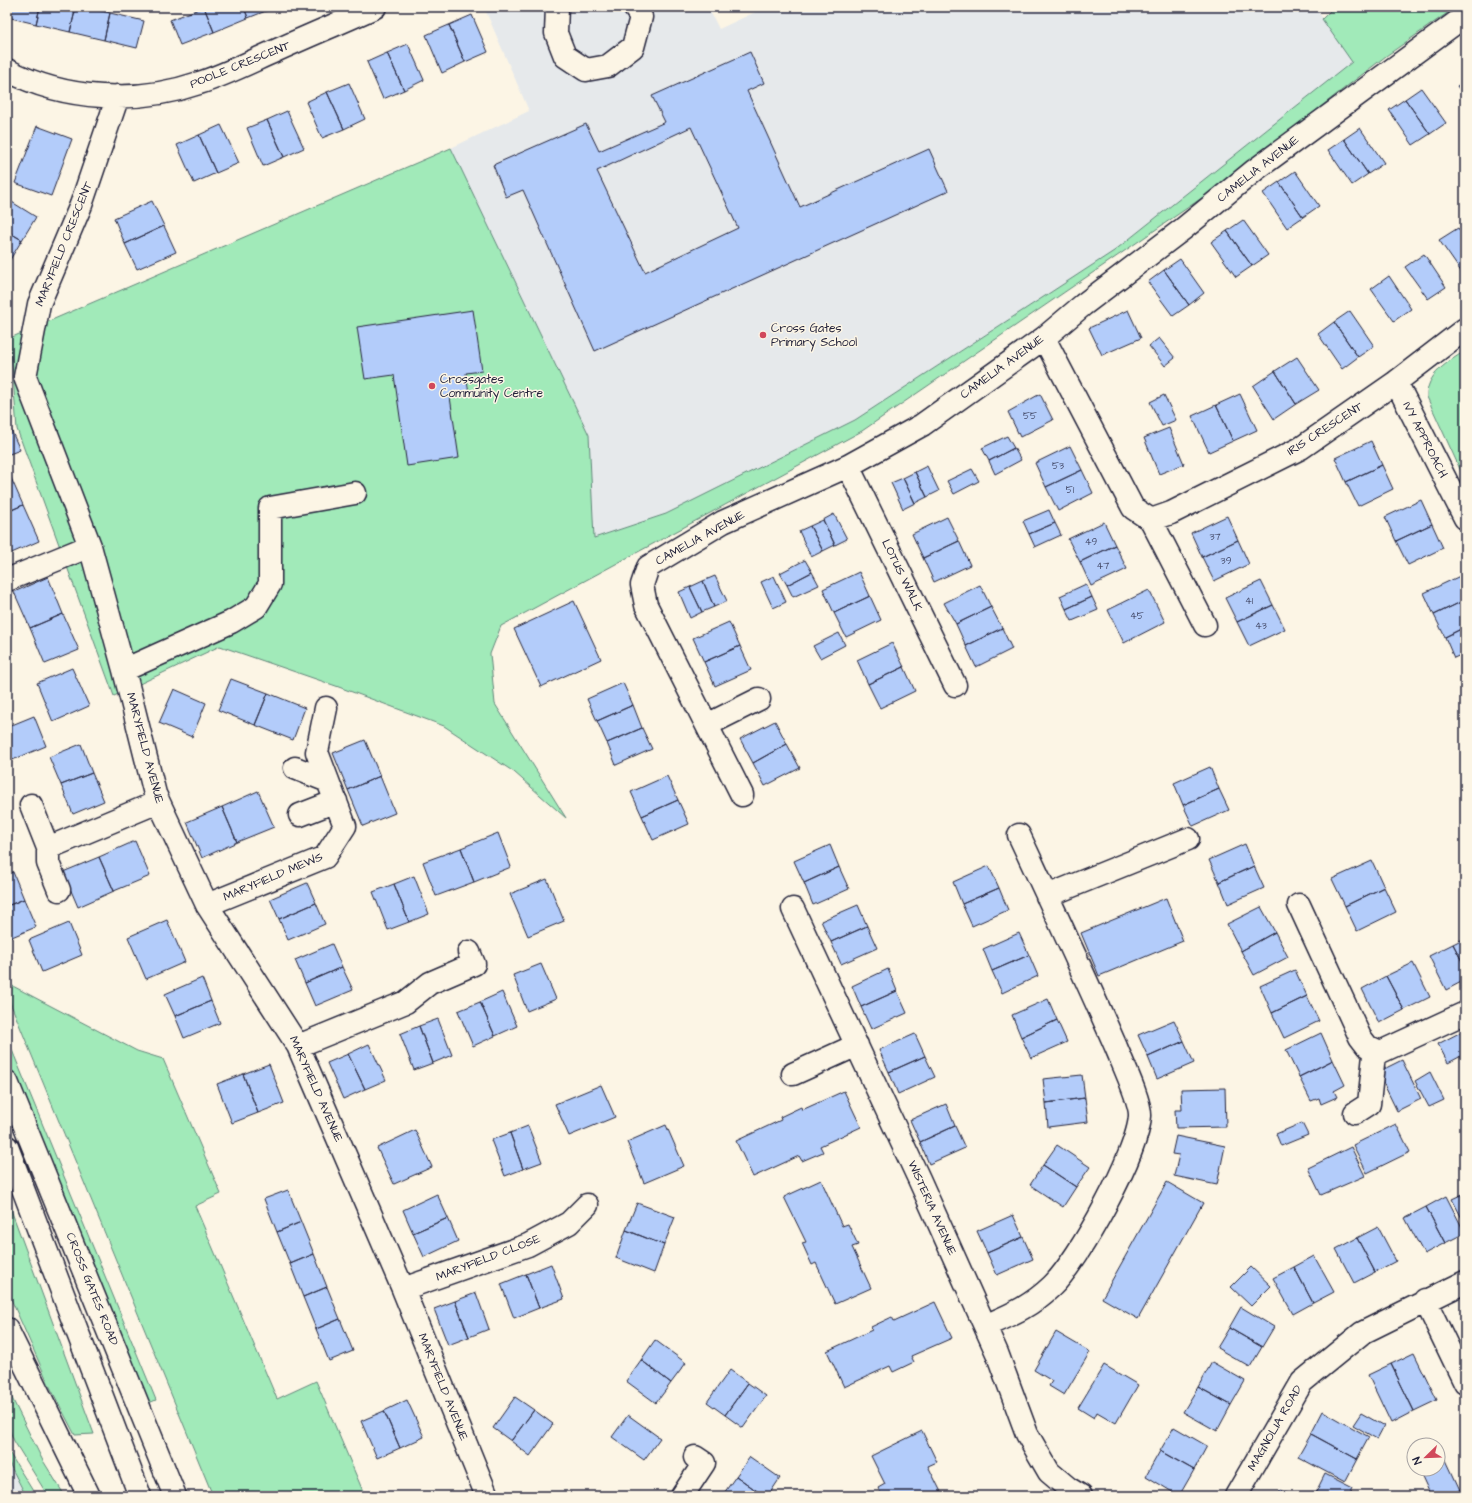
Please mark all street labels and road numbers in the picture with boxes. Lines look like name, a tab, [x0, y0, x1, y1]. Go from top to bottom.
street label: POOLE CRESCENT	[187, 37, 293, 93]
street label: CAMELIA AVENUE	[1214, 132, 1302, 206]
street label: MARYFIELD CRESCENT	[31, 179, 97, 309]
street label: CAMELIA AVENUE	[957, 331, 1047, 403]
street label: IRIS CRESCENT	[1284, 398, 1367, 460]
street label: IVY APPROACH	[1398, 399, 1452, 481]
street label: CAMELIA AVENUE	[652, 506, 748, 570]
street label: LOTUS WALK	[877, 536, 927, 614]
street label: MARYFIELD AVENUE	[122, 691, 168, 805]
street label: MARYFIELD MEWS	[221, 848, 326, 906]
street label: MARYFIELD AVENUE	[285, 1033, 347, 1145]
street label: WISTERIA AVENUE	[904, 1158, 960, 1258]
street label: CROSS GATES ROAD	[62, 1230, 123, 1348]
street label: MARYFIELD CLOSE	[433, 1230, 543, 1286]
street label: MARYFIELD AVENUE	[414, 1331, 472, 1443]
street label: MAGNOLIA ROAD	[1244, 1382, 1307, 1474]

